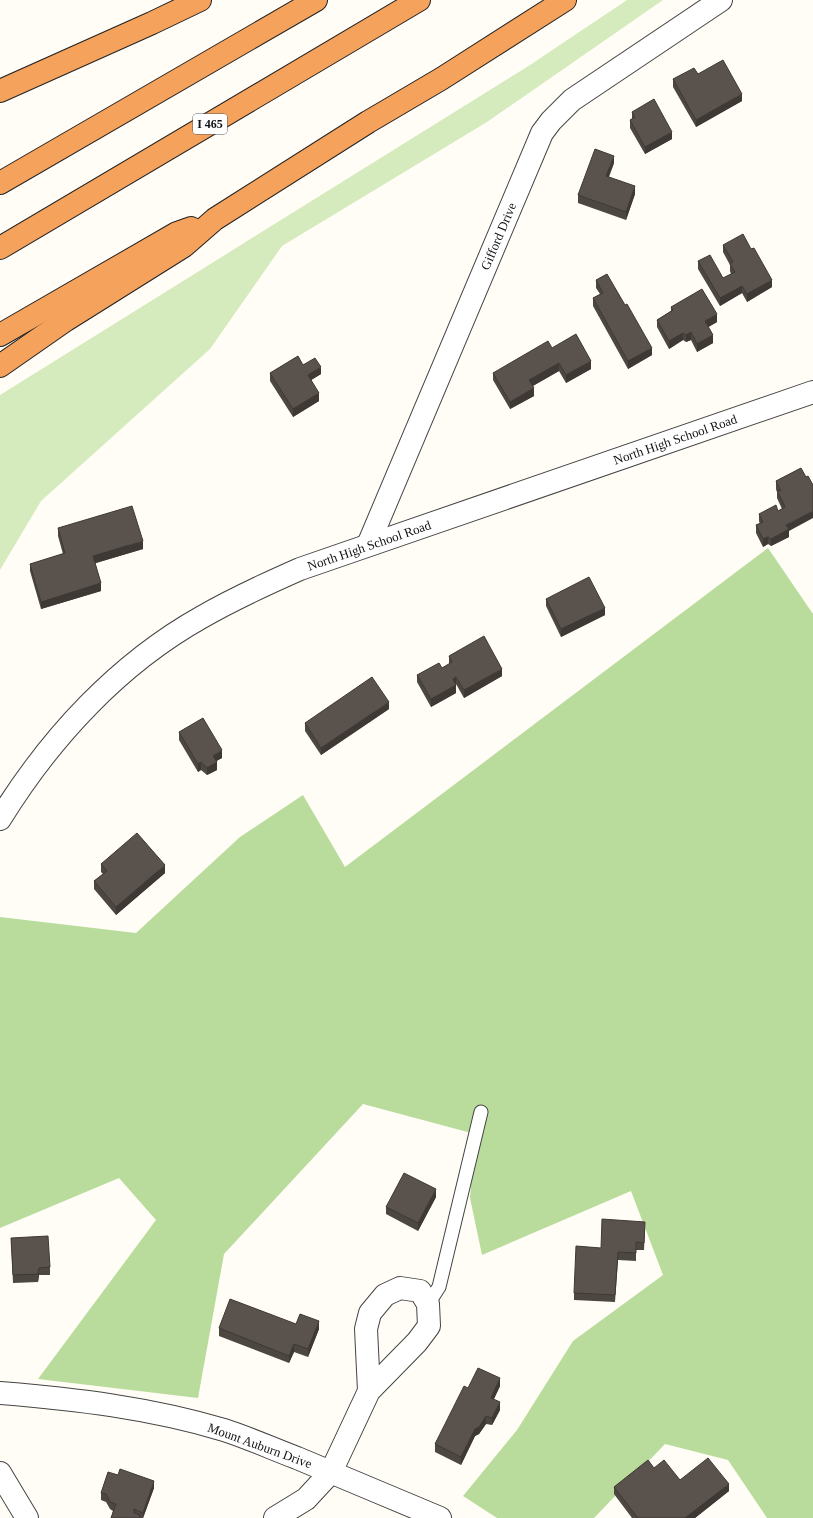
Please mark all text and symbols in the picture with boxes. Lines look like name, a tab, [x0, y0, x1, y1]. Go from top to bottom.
road number: I 465	[193, 114, 227, 134]
street label: Gifford Drive	[478, 200, 519, 272]
street label: North High School Road	[611, 411, 739, 468]
street label: North High School Road	[305, 517, 433, 574]
street label: Mount Auburn Drive	[206, 1420, 314, 1471]

